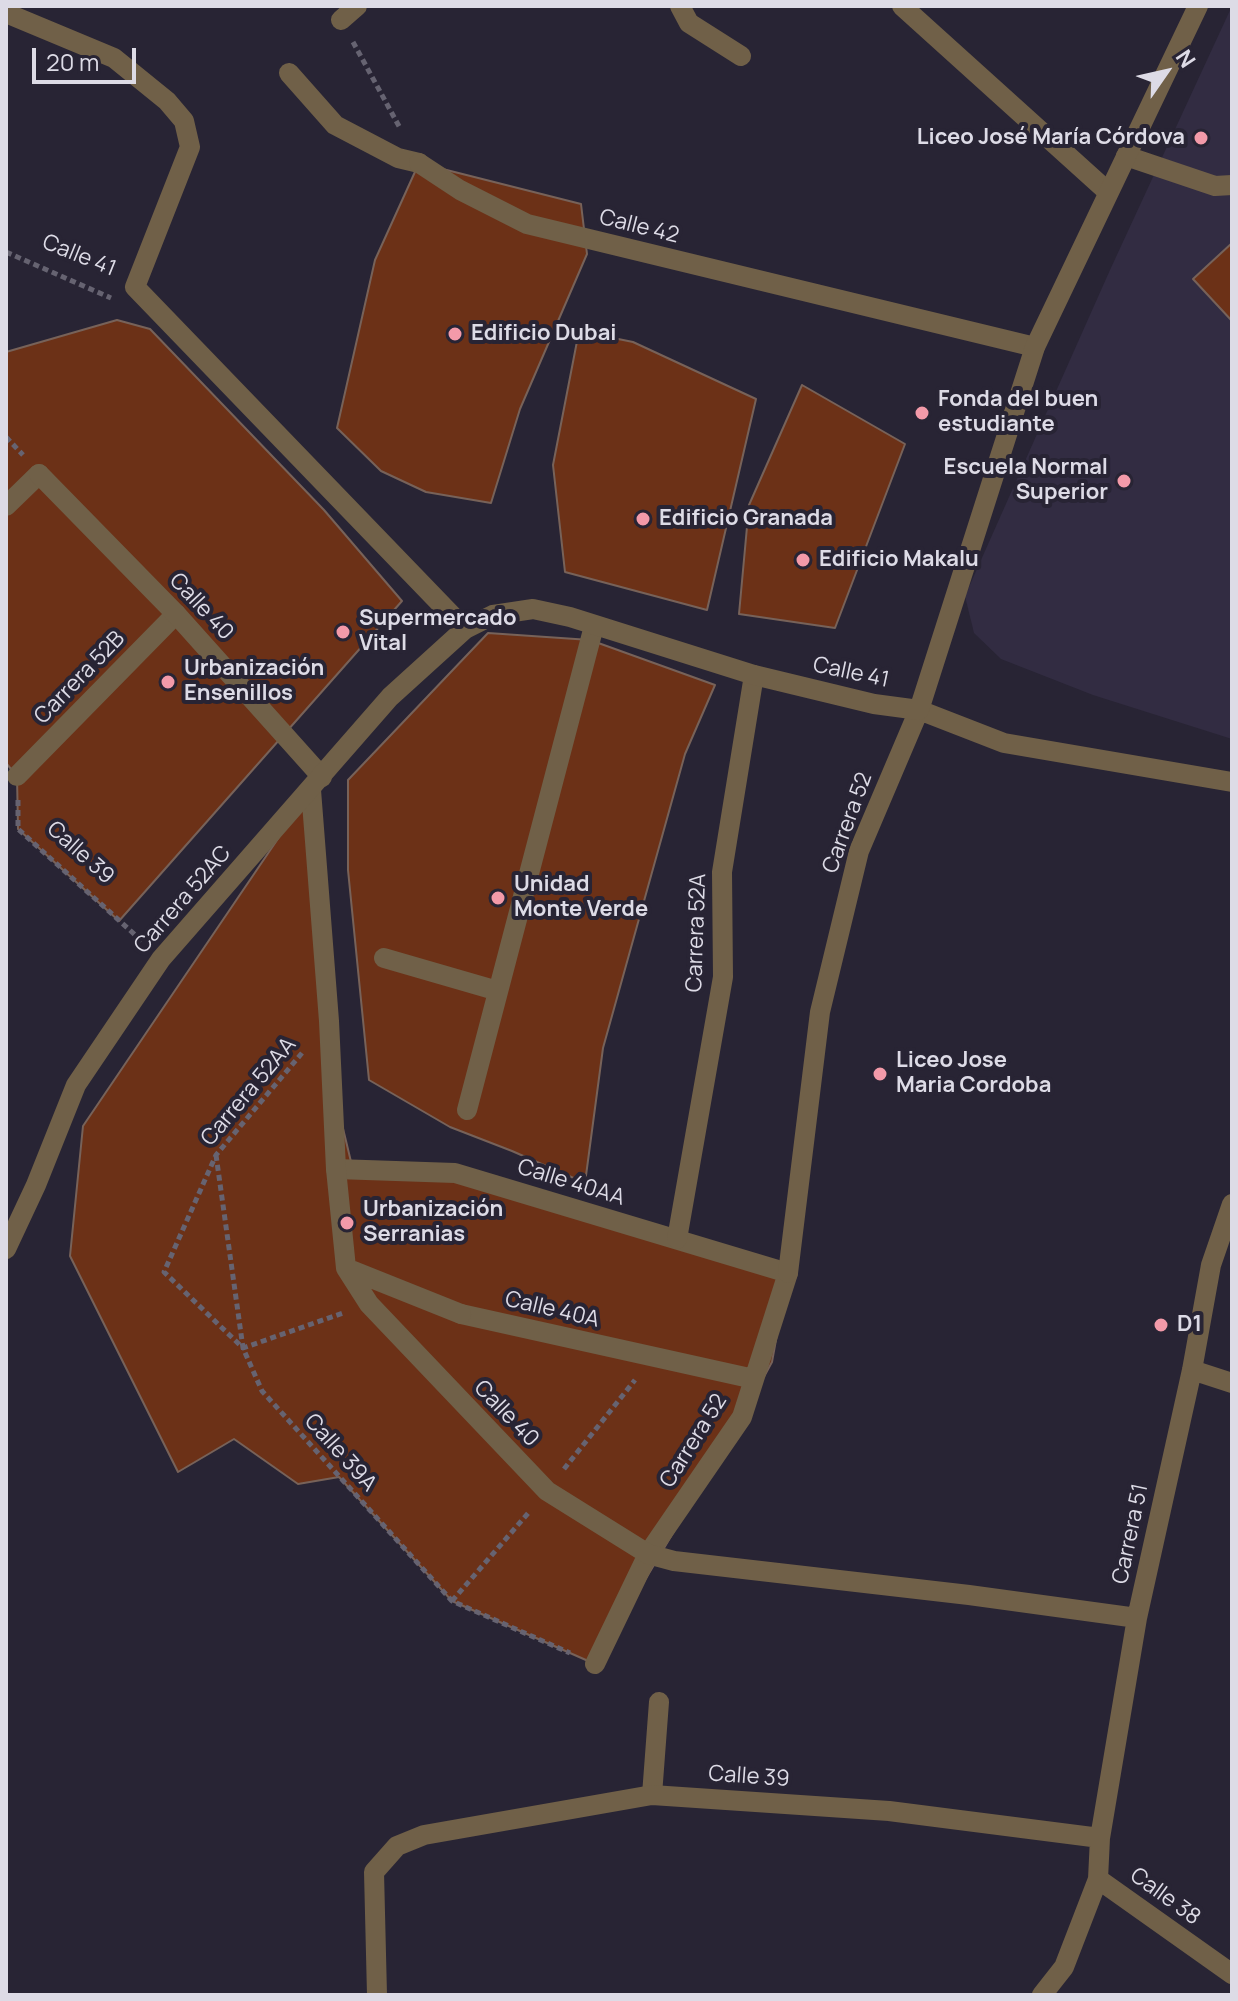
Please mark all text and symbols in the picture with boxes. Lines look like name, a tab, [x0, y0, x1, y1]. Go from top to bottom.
scale bar	[36, 32, 140, 82]
north arrow	[1126, 32, 1206, 112]
text: N	[1169, 44, 1203, 74]
text: 20 m	[46, 45, 99, 78]
place label: Liceo José María Córdova	[917, 125, 1185, 151]
marker: Liceo José María Córdova	[1192, 129, 1210, 147]
street label: Calle 42	[597, 204, 681, 250]
street label: Calle 41	[38, 229, 120, 283]
place label: Edificio Dubai	[471, 321, 616, 347]
marker: Edificio Dubai	[446, 325, 464, 343]
place label: Fonda del buen estudiante	[938, 387, 1098, 438]
marker: Fonda del buen estudiante	[913, 404, 931, 422]
place label: Escuela Normal Superior	[944, 455, 1108, 506]
marker: Escuela Normal Superior	[1115, 472, 1133, 490]
place label: Edificio Granada	[659, 506, 833, 532]
marker: Edificio Granada	[634, 510, 652, 528]
place label: Edificio Makalu	[819, 547, 979, 573]
marker: Edificio Makalu	[794, 551, 812, 569]
street label: Calle 40	[163, 568, 239, 646]
place label: Supermercado Vital	[359, 606, 517, 658]
marker: Supermercado Vital	[334, 623, 352, 641]
street label: Carrera 52B	[29, 626, 131, 730]
street label: Calle 41	[811, 652, 891, 694]
place label: Urbanización Ensenillos	[184, 656, 324, 708]
marker: Urbanización Ensenillos	[159, 673, 177, 691]
street label: Carrera 52	[818, 769, 878, 877]
street label: Calle 39	[41, 816, 119, 890]
street label: Carrera 52AC	[129, 841, 237, 959]
place label: Unidad Monte Verde	[514, 872, 648, 924]
street label: Carrera 52A	[682, 873, 712, 993]
marker: Unidad Monte Verde	[489, 889, 507, 907]
street label: Carrera 52AA	[196, 1032, 302, 1152]
place label: Liceo Jose Maria Cordoba	[896, 1048, 1051, 1100]
marker: Liceo Jose Maria Cordoba	[871, 1065, 889, 1083]
street label: Calle 40AA	[514, 1154, 628, 1212]
place label: Urbanización Serranias	[363, 1197, 503, 1248]
marker: Urbanización Serranias	[338, 1214, 356, 1232]
street label: Calle 40A	[502, 1286, 602, 1334]
place label: D1	[1177, 1312, 1202, 1338]
marker: D1	[1152, 1316, 1170, 1334]
street label: Calle 40	[468, 1375, 544, 1453]
street label: Carrera 52	[655, 1389, 733, 1493]
street label: Calle 39A	[298, 1409, 382, 1497]
street label: Carrera 51	[1107, 1481, 1155, 1587]
street label: Calle 39	[708, 1761, 790, 1793]
street label: Calle 38	[1125, 1863, 1205, 1931]

